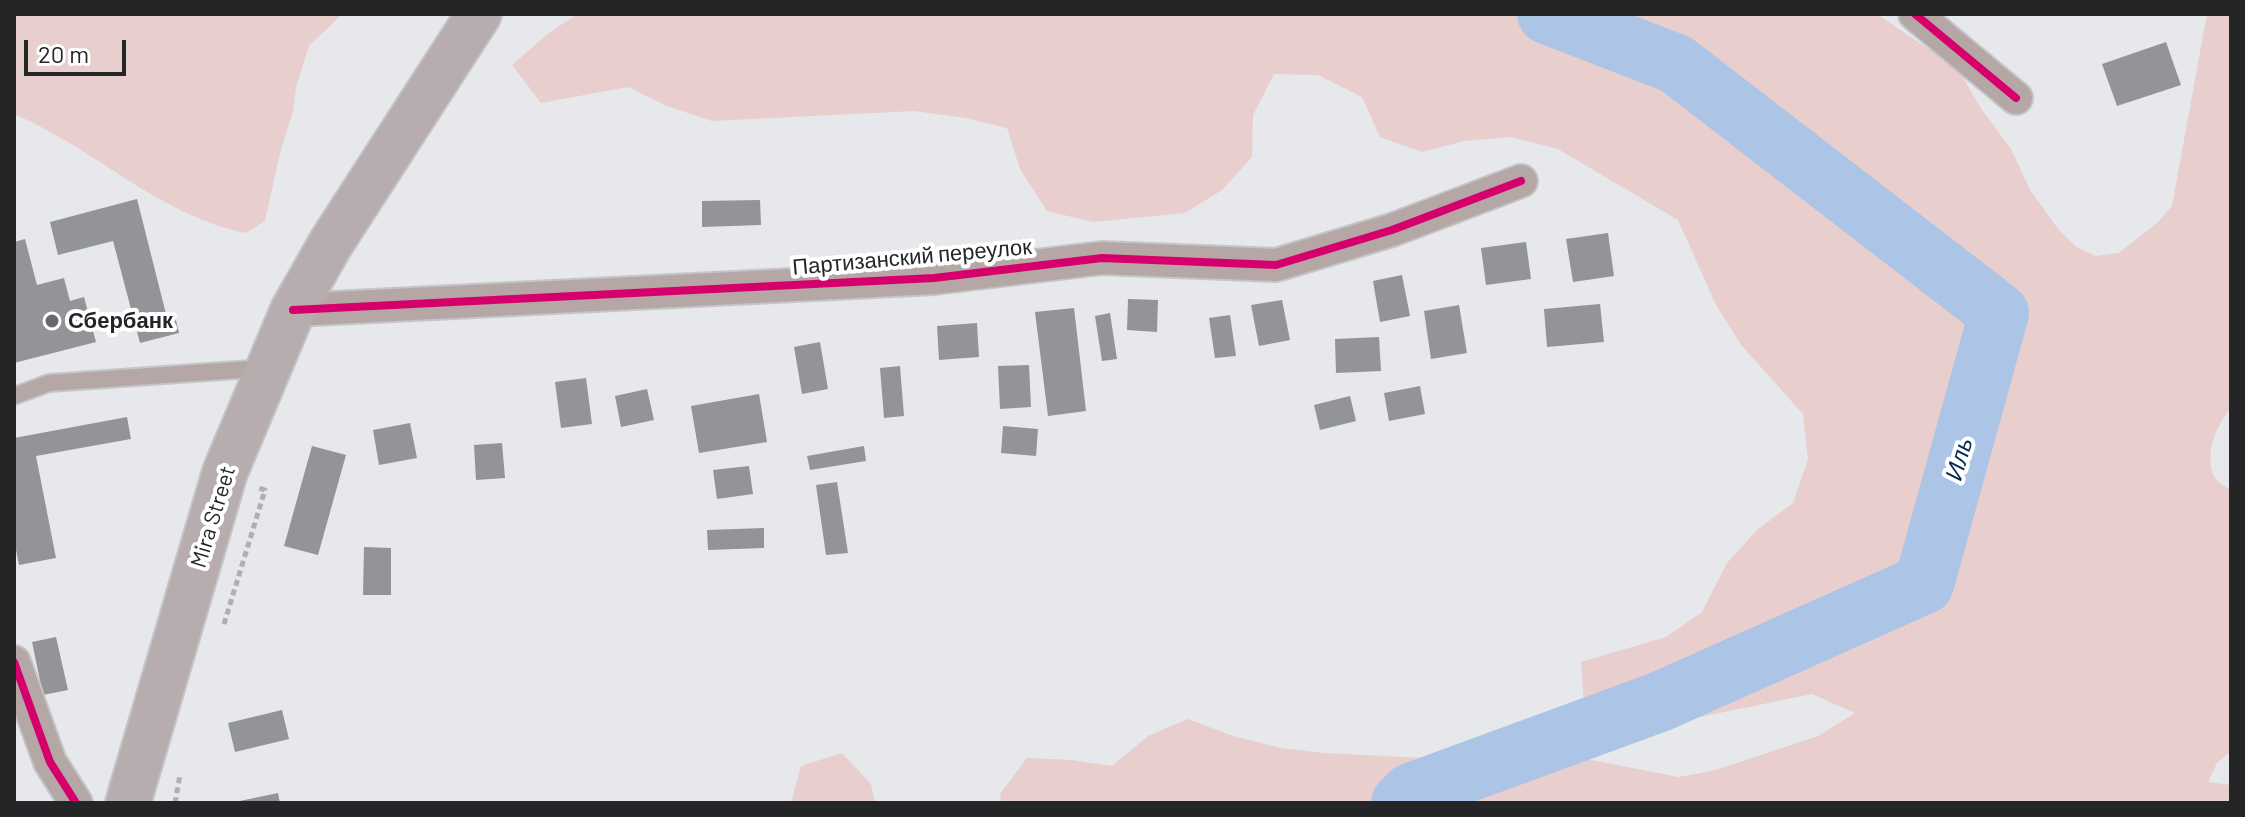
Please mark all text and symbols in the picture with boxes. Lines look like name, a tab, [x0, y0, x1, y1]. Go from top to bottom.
scale bar	[28, 24, 130, 74]
text: 20 m	[38, 39, 89, 68]
street label: Партизанский переулок	[791, 233, 1033, 281]
place label: Сбербанк	[68, 308, 173, 334]
marker: Сбербанк	[43, 312, 61, 330]
water label: Иль	[1939, 434, 1979, 484]
street label: Mira Street	[185, 463, 241, 571]

